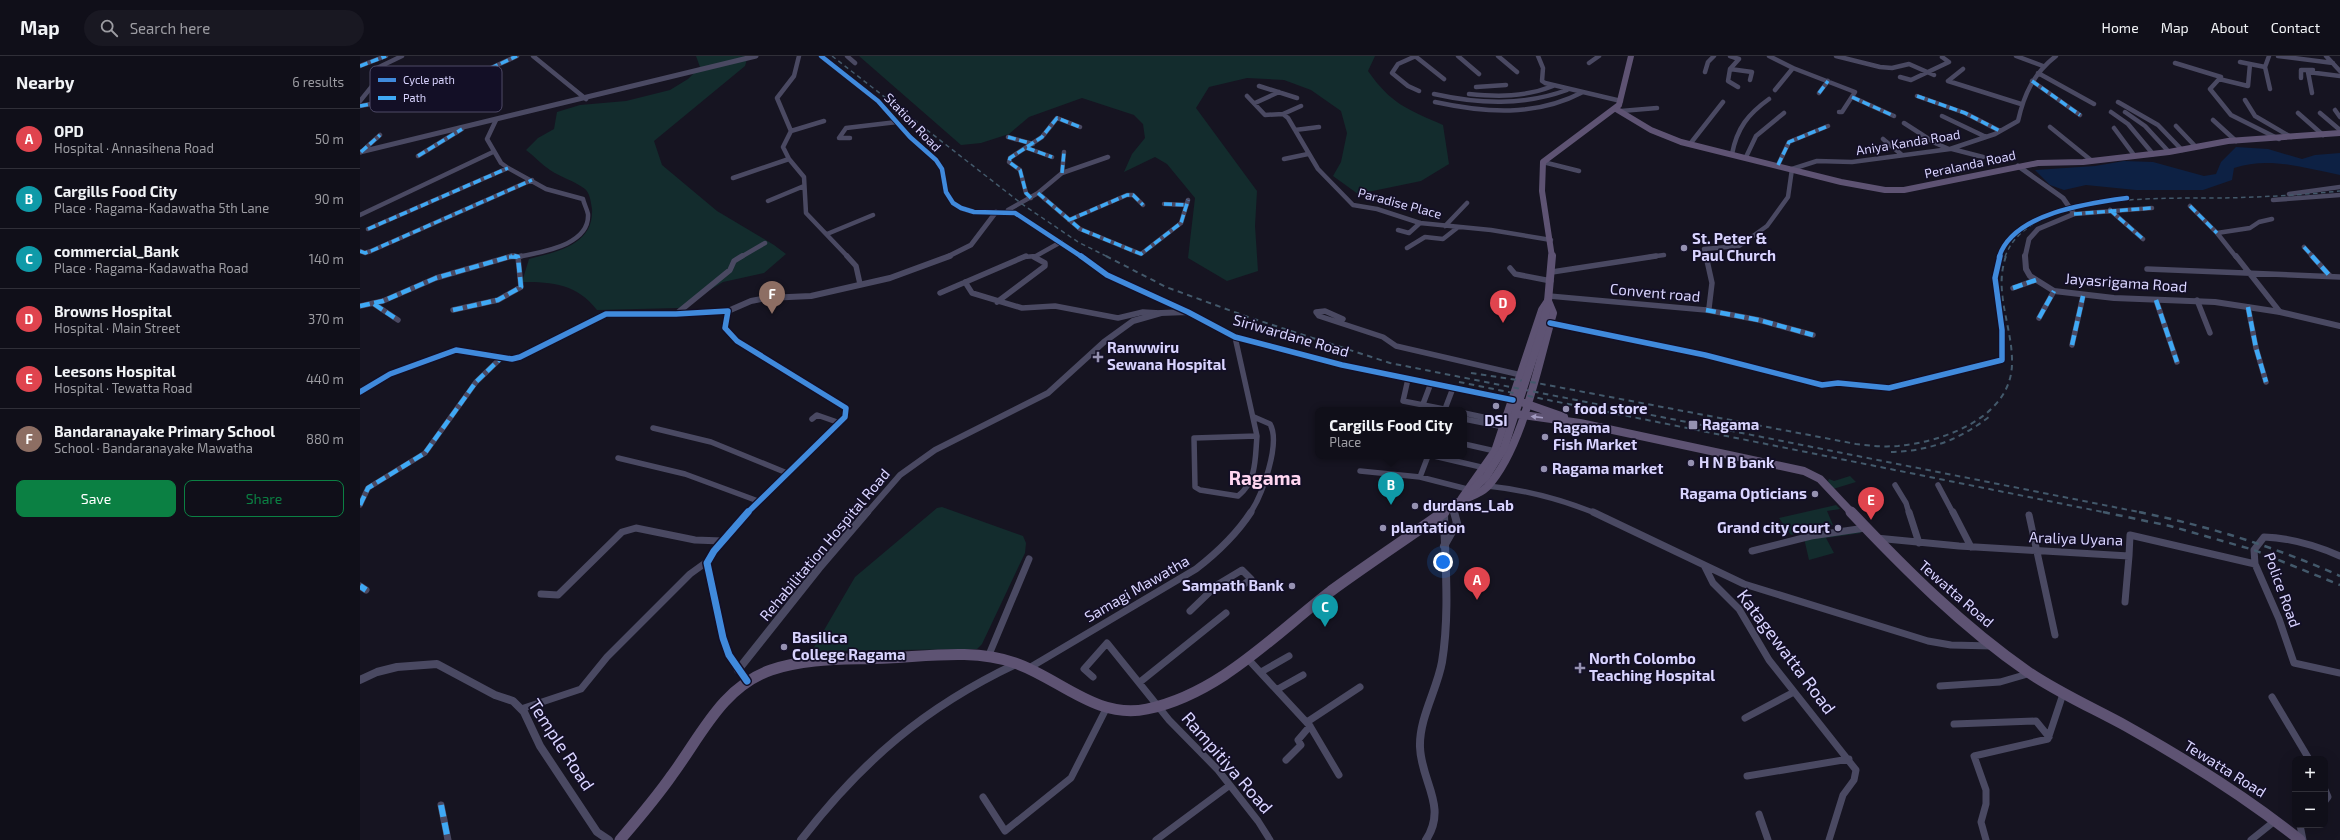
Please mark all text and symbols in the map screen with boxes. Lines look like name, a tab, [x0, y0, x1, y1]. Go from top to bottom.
search box	[84, 10, 364, 46]
text: Map	[20, 16, 60, 39]
icon: search	[98, 17, 120, 39]
text: Search here	[130, 19, 210, 37]
text: Home	[2102, 19, 2139, 36]
text: Map	[2161, 19, 2189, 36]
text: About	[2211, 19, 2249, 36]
text: Contact	[2271, 19, 2320, 36]
legend	[370, 66, 502, 112]
text: Nearby	[16, 72, 74, 92]
text: Cycle path	[403, 73, 455, 86]
text: 6 results	[292, 74, 344, 90]
street label: Station Road	[881, 89, 945, 155]
text: Path	[403, 91, 426, 104]
text: OPD	[54, 122, 84, 140]
street label: Aniya Kanda Road	[1855, 126, 1961, 158]
text: A	[25, 131, 33, 147]
text: 50 m	[315, 131, 344, 147]
text: Hospital · Annasihena Road	[54, 140, 214, 156]
street label: Peralanda Road	[1923, 147, 2017, 181]
text: Cargills Food City	[54, 182, 177, 200]
street label: Paradise Place	[1356, 184, 1444, 222]
text: B	[25, 191, 33, 207]
text: 90 m	[314, 191, 344, 207]
text: Place · Ragama-Kadawatha 5th Lane	[54, 200, 269, 216]
place label: St. Peter & Paul Church	[1692, 229, 1776, 264]
text: commercial_Bank	[54, 242, 179, 260]
marker: St. Peter & Paul Church	[1679, 243, 1689, 253]
text: C	[25, 251, 33, 267]
text: 140 m	[309, 251, 344, 267]
text: Place · Ragama-Kadawatha Road	[54, 260, 248, 276]
street label: Jayasrigama Road	[2064, 269, 2188, 295]
street label: Convent road	[1609, 279, 1701, 305]
pin: F	[759, 281, 785, 314]
pin: D	[1490, 290, 1516, 323]
text: Browns Hospital	[54, 302, 172, 320]
street label: Siriwardane Road	[1231, 310, 1351, 360]
text: D	[25, 311, 33, 327]
text: 370 m	[308, 311, 344, 327]
text: Hospital · Main Street	[54, 320, 180, 336]
place label: Ranwwiru Sewana Hospital	[1107, 338, 1226, 373]
marker: Ranwwiru Sewana Hospital	[1092, 351, 1104, 363]
text: Leesons Hospital	[54, 362, 176, 380]
text: E	[25, 371, 33, 387]
text: 440 m	[306, 371, 344, 387]
text: Hospital · Tewatta Road	[54, 380, 192, 396]
place label: food store	[1574, 399, 1648, 417]
marker: DSI	[1491, 401, 1501, 411]
marker: food store	[1561, 404, 1571, 414]
popup	[1315, 407, 1467, 459]
place label: DSI	[1484, 411, 1508, 429]
one-way arrow	[1531, 414, 1543, 421]
place label: Ragama	[1702, 415, 1759, 433]
text: Cargills Food City	[1329, 416, 1453, 434]
place label: Ragama Fish Market	[1553, 418, 1637, 453]
marker: Ragama	[1687, 419, 1699, 431]
text: Bandaranayake Primary School	[54, 422, 275, 440]
text: F	[25, 431, 33, 447]
text: 880 m	[306, 431, 344, 447]
marker: Ragama Fish Market	[1540, 432, 1550, 442]
text: Place	[1329, 434, 1361, 450]
text: School · Bandaranayake Mawatha	[54, 440, 253, 456]
place label: H N B bank	[1699, 453, 1775, 471]
marker: H N B bank	[1686, 458, 1696, 468]
place label: Ragama market	[1552, 459, 1663, 477]
marker: Ragama market	[1539, 464, 1549, 474]
street label: Rehabilitation Hospital Road	[755, 465, 893, 624]
district label: Ragama	[1229, 466, 1301, 489]
pin: B	[1378, 472, 1404, 505]
button: Save	[16, 480, 176, 517]
button: Share	[184, 480, 344, 517]
place label: Ragama Opticians	[1680, 484, 1807, 502]
pin: E	[1858, 487, 1884, 520]
marker: Ragama Opticians	[1810, 489, 1820, 499]
place label: durdans_Lab	[1423, 496, 1514, 514]
marker: durdans_Lab	[1410, 501, 1420, 511]
place label: plantation	[1391, 518, 1465, 536]
place label: Grand city court	[1717, 518, 1830, 537]
marker: plantation	[1378, 523, 1388, 533]
marker: Grand city court	[1833, 523, 1843, 533]
street label: Araliya Uyana	[2029, 527, 2123, 549]
street label: Police Road	[2261, 550, 2305, 630]
street label: Samagi Mawatha	[1081, 551, 1192, 625]
your location	[1433, 552, 1453, 572]
street label: Tewatta Road	[1916, 556, 1998, 631]
pin: A	[1464, 567, 1490, 600]
place label: Sampath Bank	[1182, 576, 1285, 594]
marker: Sampath Bank	[1287, 581, 1297, 591]
street label: Katagewatta Road	[1733, 585, 1841, 718]
pin: C	[1312, 594, 1338, 627]
place label: Basilica College Ragama	[792, 628, 906, 663]
marker: Basilica College Ragama	[779, 642, 789, 652]
place label: North Colombo Teaching Hospital	[1589, 649, 1715, 684]
marker: North Colombo Teaching Hospital	[1574, 662, 1586, 674]
street label: Temple Road	[524, 695, 600, 794]
street label: Rampitiya Road	[1178, 707, 1278, 818]
street label: Tewatta Road	[2181, 736, 2270, 800]
map controls	[2292, 756, 2328, 828]
button: +	[2292, 756, 2328, 792]
button: −	[2292, 792, 2328, 828]

